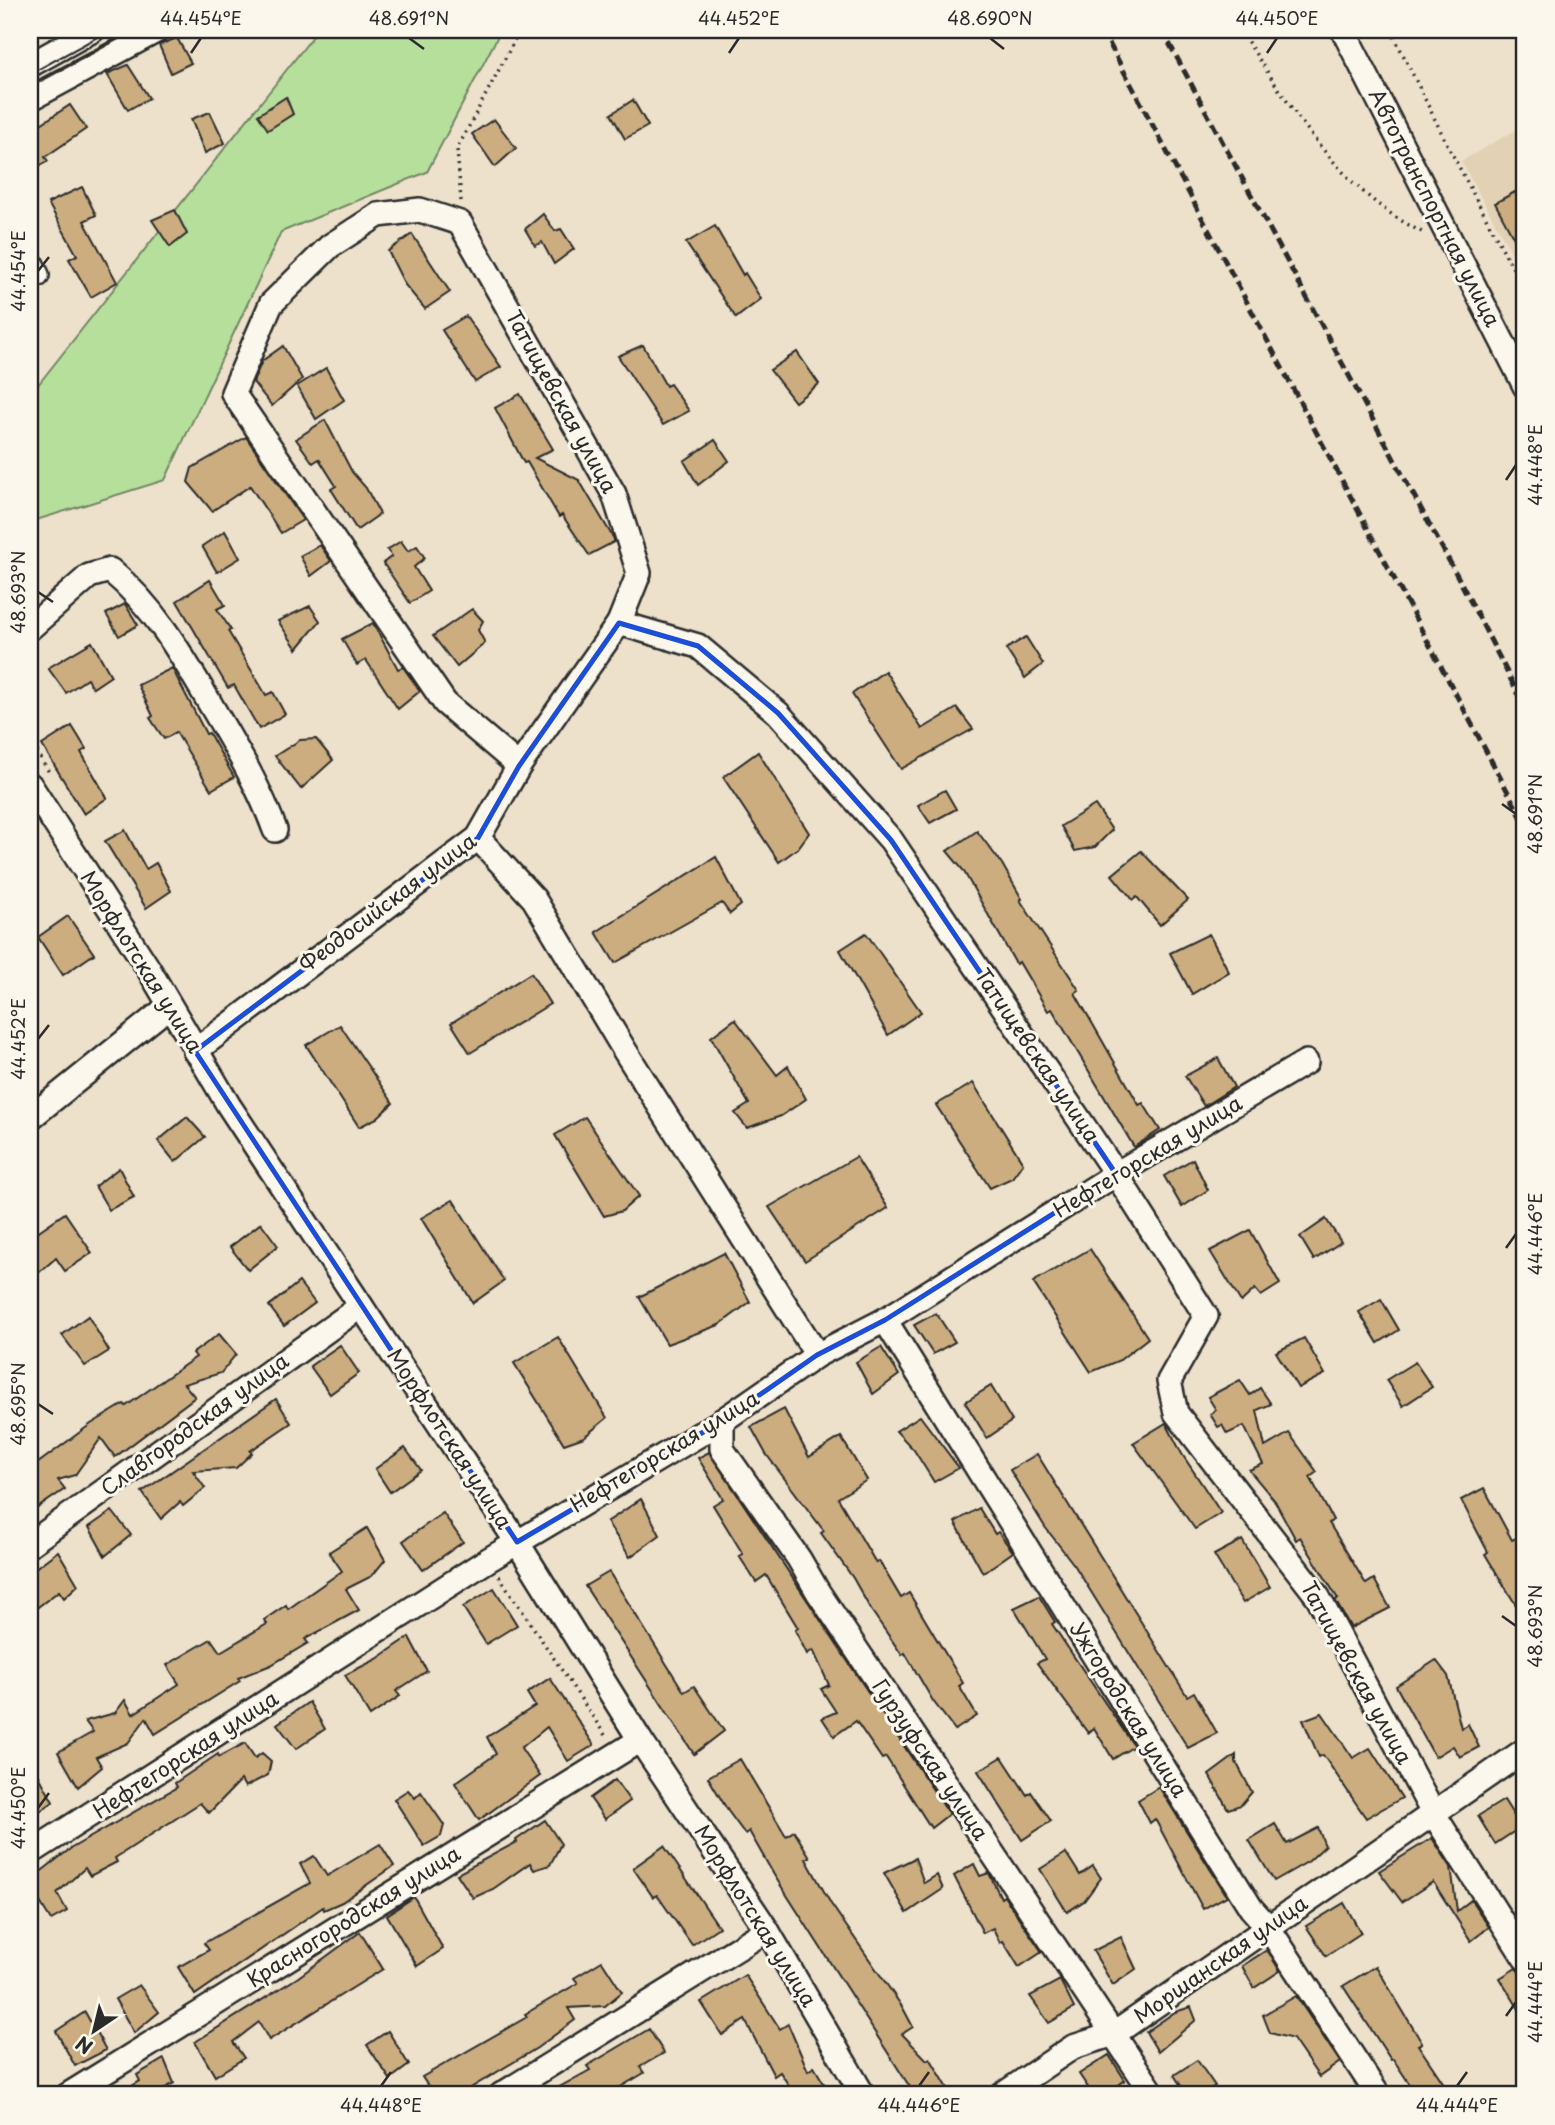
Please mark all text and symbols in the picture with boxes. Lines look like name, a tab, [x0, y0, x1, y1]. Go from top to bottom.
text: 44.454°E	[160, 4, 242, 31]
text: 48.691°N	[369, 4, 449, 31]
text: 44.452°E	[698, 4, 780, 31]
text: 48.690°N	[947, 4, 1033, 31]
text: 44.450°E	[1235, 4, 1319, 31]
street label: Автотранспортная улица	[1362, 82, 1510, 332]
text: 44.454°E	[4, 230, 31, 312]
street label: Татищевская улица	[499, 304, 627, 499]
text: 44.448°E	[1521, 424, 1548, 506]
text: 48.693°N	[4, 550, 31, 634]
text: 48.691°N	[1521, 774, 1548, 854]
street label: Феодосийская улица	[291, 823, 483, 979]
street label: Морфлотская улица	[74, 863, 212, 1059]
street label: Татищевская улица	[968, 961, 1110, 1149]
text: 44.452°E	[4, 998, 31, 1080]
street label: Нефтегорская улица	[1046, 1086, 1248, 1224]
text: 44.446°E	[1521, 1192, 1548, 1276]
street label: Морфлотская улица	[380, 1341, 522, 1535]
street label: Славгородская улица	[93, 1344, 295, 1503]
text: 48.695°N	[4, 1362, 31, 1446]
street label: Нефтегорская улица	[563, 1381, 765, 1519]
street label: Татищевская улица	[1294, 1575, 1422, 1770]
text: 48.693°N	[1521, 1584, 1548, 1668]
street label: Ужгородская улица	[1063, 1615, 1197, 1804]
street label: Гурзуфская улица	[866, 1672, 998, 1847]
street label: Нефтегорская улица	[86, 1681, 285, 1825]
text: 44.450°E	[4, 1766, 31, 1850]
street label: Морфлотская улица	[688, 1817, 826, 2013]
street label: Красногородская улица	[240, 1836, 466, 1994]
street label: Моршанская улица	[1126, 1886, 1314, 2031]
text: 44.444°E	[1521, 1961, 1548, 2043]
north arrow	[60, 1996, 130, 2066]
text: N	[69, 2030, 98, 2062]
text: 44.448°E	[340, 2091, 422, 2118]
text: 44.446°E	[877, 2091, 961, 2118]
text: 44.444°E	[1416, 2091, 1498, 2118]

